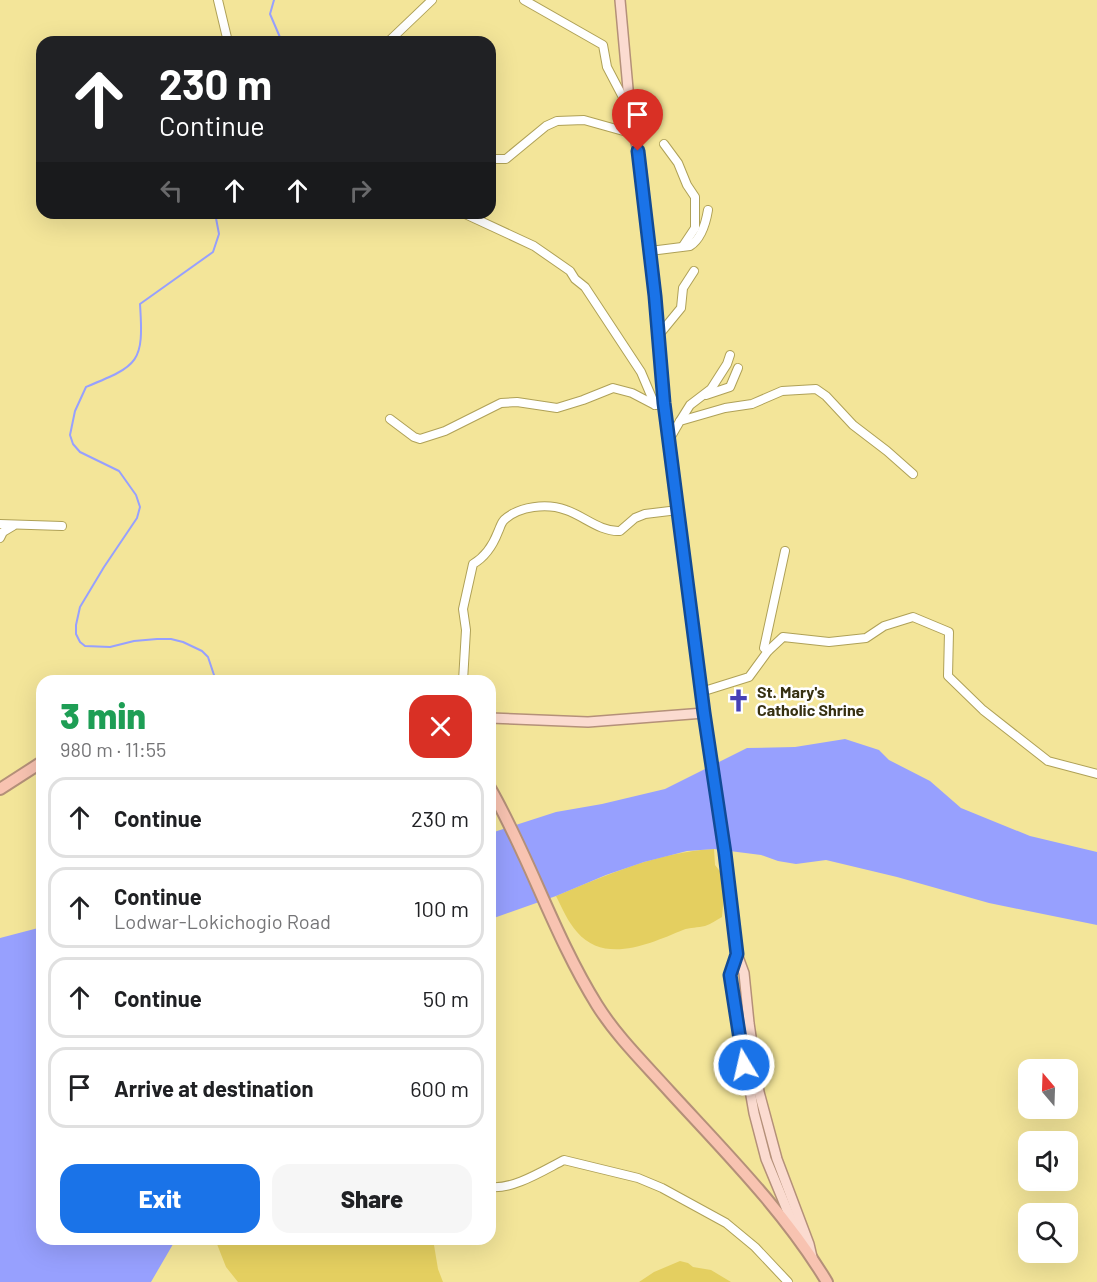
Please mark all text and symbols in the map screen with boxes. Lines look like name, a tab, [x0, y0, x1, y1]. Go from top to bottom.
text: 230 m	[159, 58, 272, 108]
icon: ahead	[60, 60, 138, 138]
pin	[612, 89, 663, 151]
icon: arrive	[621, 98, 654, 131]
text: Continue	[159, 109, 265, 141]
icon: left	[155, 174, 188, 207]
icon: ahead	[218, 174, 251, 207]
icon: ahead	[281, 174, 314, 207]
icon: right	[344, 174, 377, 207]
place label: St. Mary's Catholic Shrine	[757, 682, 865, 719]
church icon: St. Mary's Catholic Shrine	[726, 688, 752, 714]
text: 3 min	[60, 693, 146, 736]
button: close	[409, 695, 472, 758]
text: 980 m · 11:55	[60, 737, 166, 761]
icon: ahead	[63, 801, 96, 834]
text: Continue	[114, 805, 202, 831]
text: 230 m	[411, 805, 469, 831]
text: Continue	[114, 883, 202, 909]
icon: ahead	[63, 891, 96, 924]
text: 100 m	[414, 895, 469, 921]
text: Lodwar-Lokichogio Road	[114, 909, 331, 933]
icon: ahead	[63, 981, 96, 1014]
text: Continue	[114, 985, 202, 1011]
text: 50 m	[423, 985, 469, 1011]
position arrow	[712, 1033, 776, 1097]
north arrow	[1018, 1059, 1078, 1119]
map controls	[1018, 1059, 1078, 1263]
icon: arrive	[63, 1071, 96, 1104]
text: Arrive at destination	[114, 1075, 313, 1101]
text: 600 m	[410, 1075, 469, 1101]
button: sound	[1018, 1131, 1078, 1191]
button: Exit	[60, 1164, 260, 1233]
button: Share	[272, 1164, 472, 1233]
button: search	[1018, 1203, 1078, 1263]

